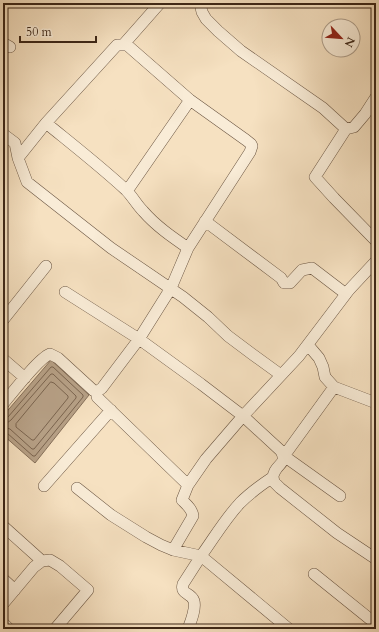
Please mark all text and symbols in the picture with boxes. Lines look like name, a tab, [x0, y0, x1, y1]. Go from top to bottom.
scale bar	[20, 18, 96, 44]
north arrow	[321, 18, 361, 58]
text: 50 m	[26, 24, 53, 40]
text: N	[341, 35, 358, 50]

